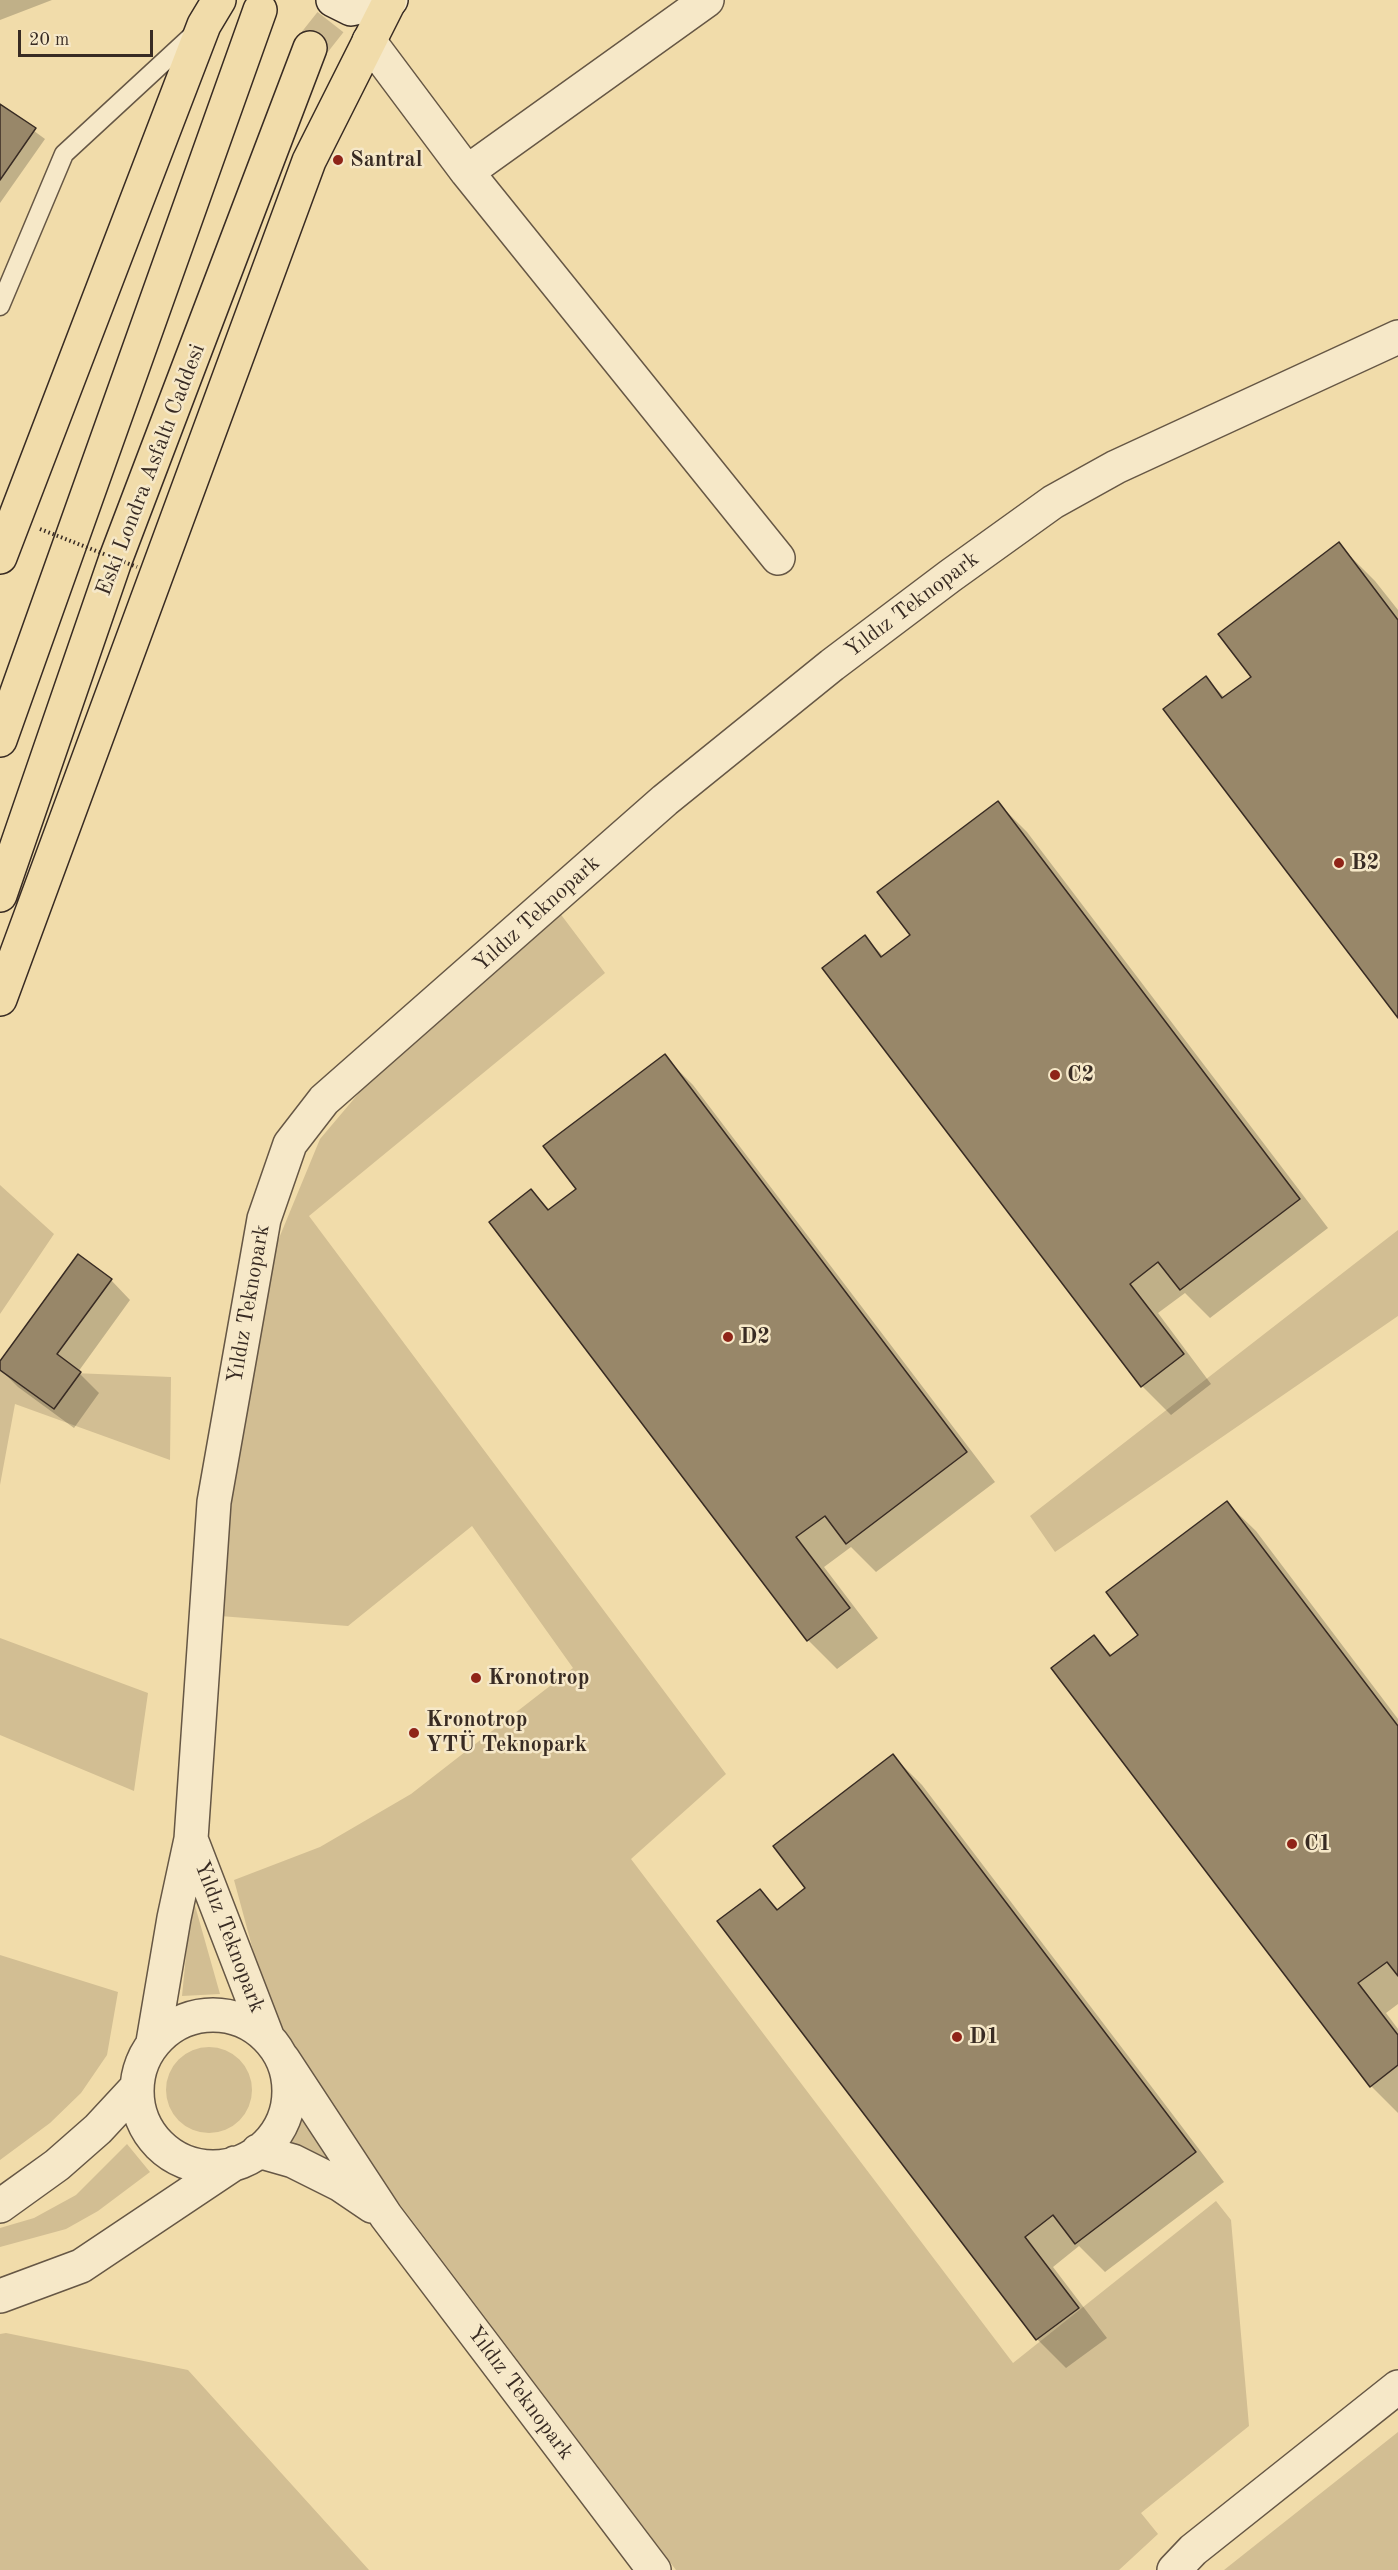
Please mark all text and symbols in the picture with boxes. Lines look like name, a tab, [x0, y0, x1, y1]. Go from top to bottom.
scale bar	[21, 18, 156, 56]
text: 20 m	[29, 31, 69, 49]
place label: Santral	[350, 147, 423, 173]
marker: Santral	[331, 153, 345, 167]
street label: Eski Londra Asfaltı Caddesi	[91, 340, 211, 600]
street label: Yıldız Teknopark	[840, 546, 984, 664]
street label: Yıldız Teknopark	[468, 850, 606, 978]
place label: B2	[1351, 850, 1379, 876]
marker: B2	[1332, 856, 1346, 870]
place label: C2	[1067, 1062, 1094, 1088]
marker: C2	[1048, 1068, 1062, 1082]
street label: Yıldız Teknopark	[222, 1222, 276, 1386]
place label: D2	[740, 1324, 770, 1350]
marker: D2	[721, 1330, 735, 1344]
place label: Kronotrop	[488, 1665, 590, 1691]
marker: Kronotrop	[469, 1671, 483, 1685]
place label: Kronotrop YTÜ Teknopark	[426, 1707, 587, 1759]
marker: Kronotrop YTÜ Teknopark	[407, 1726, 421, 1740]
place label: C1	[1304, 1831, 1331, 1857]
marker: C1	[1285, 1837, 1299, 1851]
street label: Yıldız Teknopark	[188, 1857, 270, 2017]
place label: D1	[969, 2024, 999, 2050]
marker: D1	[950, 2030, 964, 2044]
street label: Yıldız Teknopark	[461, 2321, 579, 2465]

